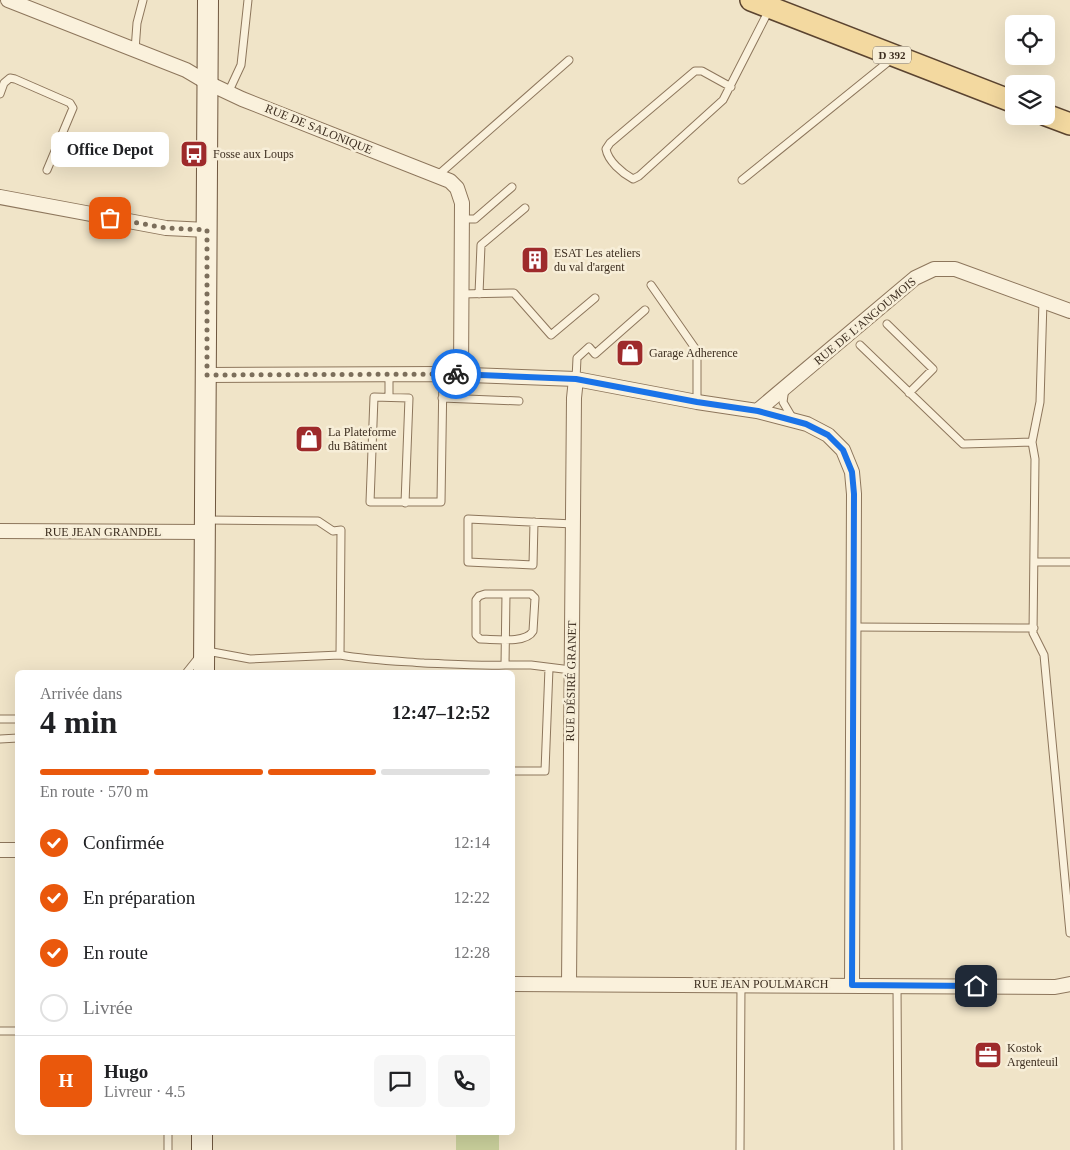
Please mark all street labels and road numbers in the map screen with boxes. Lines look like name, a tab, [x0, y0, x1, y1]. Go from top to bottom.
road number: D 392	[873, 46, 911, 64]
street label: RUE DE SALONIQUE	[263, 101, 375, 157]
street label: RUE DE L'ANGOUMOIS	[811, 274, 919, 368]
street label: RUE JEAN GRANDEL	[45, 525, 161, 539]
street label: RUE DÉSIRÉ GRANET	[563, 620, 579, 741]
street label: RUE JEAN POULMARCH	[694, 977, 829, 991]

